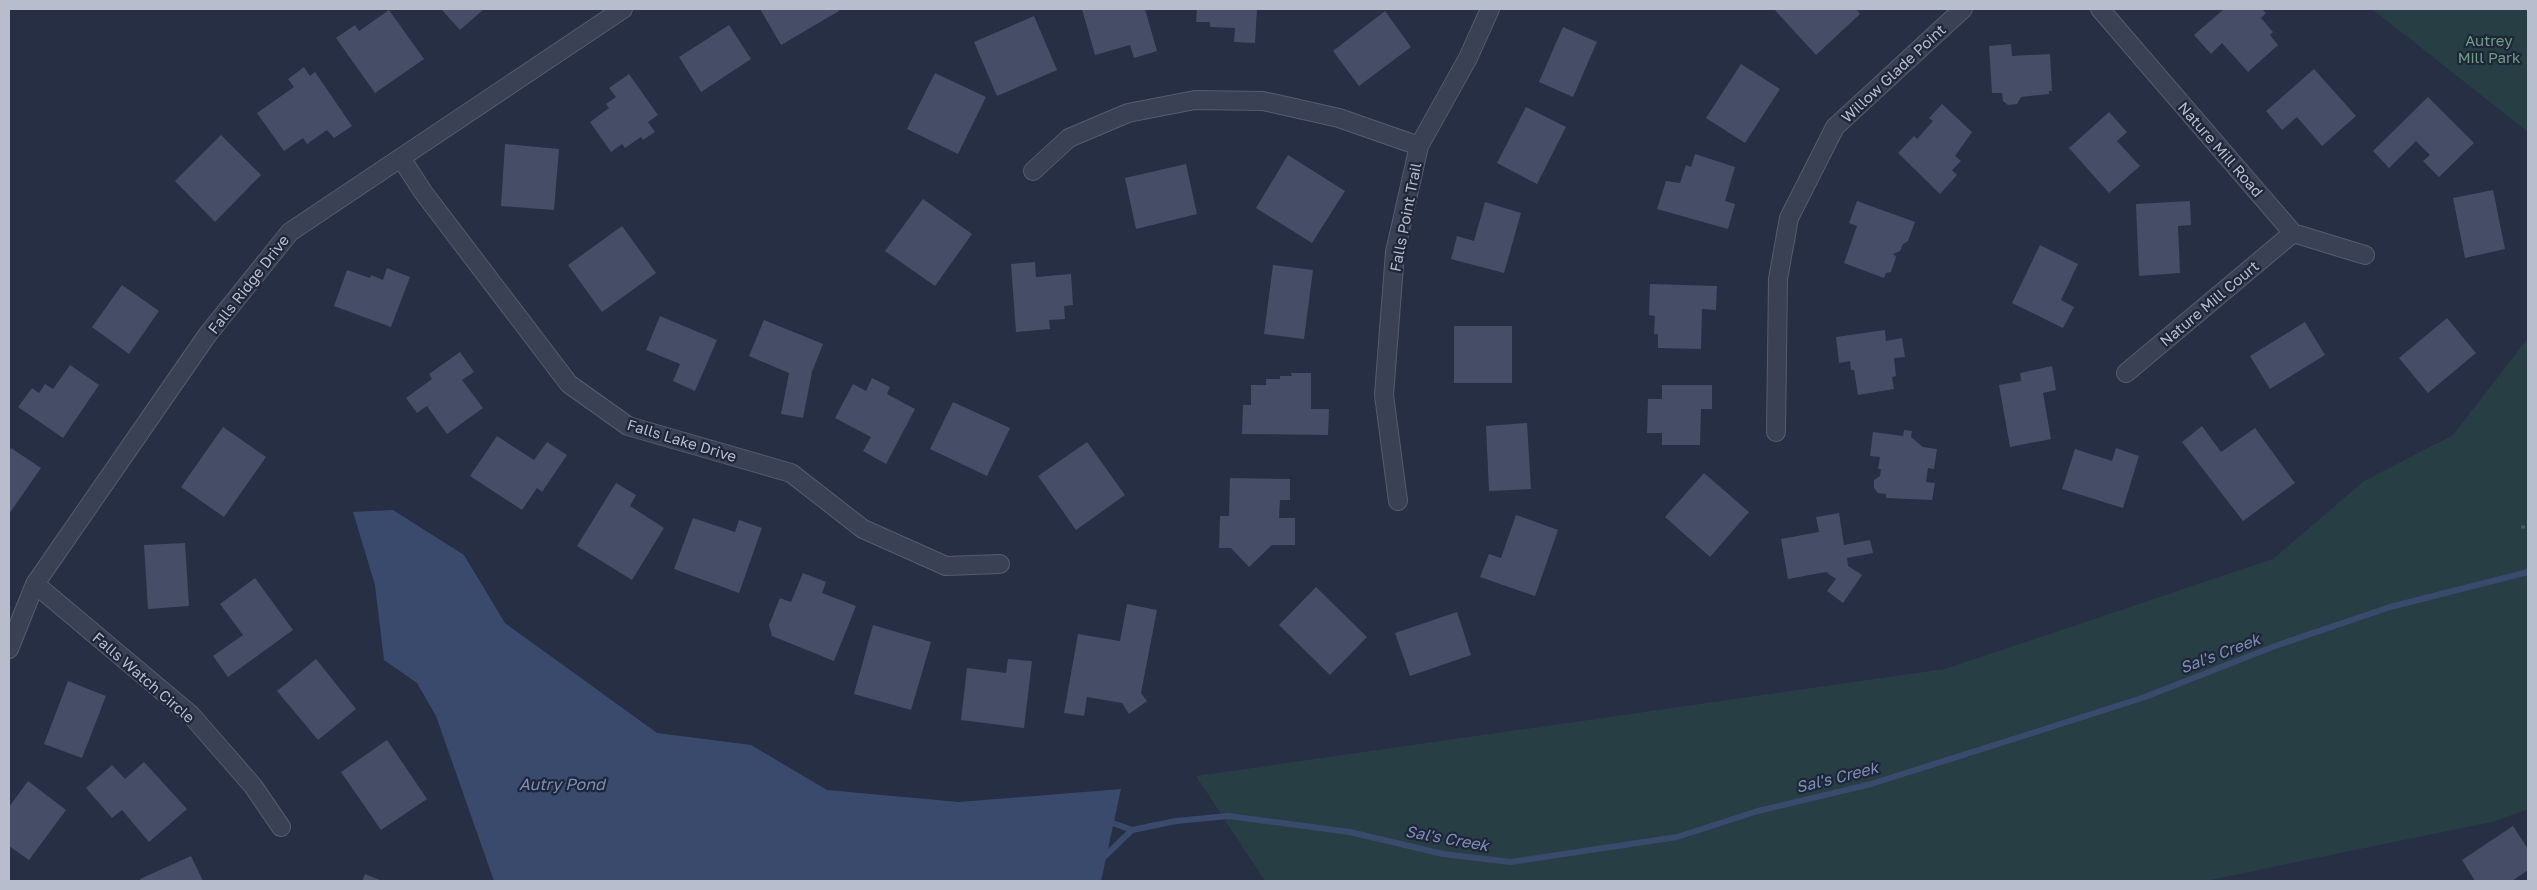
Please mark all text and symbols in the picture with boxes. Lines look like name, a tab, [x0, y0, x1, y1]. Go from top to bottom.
street label: Willow Glade Point	[1837, 20, 1949, 126]
park label: Autrey Mill Park	[2458, 31, 2521, 66]
street label: Nature Mill Road	[2175, 98, 2267, 200]
street label: Falls Point Trail	[1386, 161, 1424, 273]
street label: Falls Ridge Drive	[204, 231, 292, 337]
street label: Nature Mill Court	[2156, 256, 2262, 350]
street label: Falls Lake Drive	[625, 415, 739, 465]
street label: Falls Watch Circle	[89, 628, 199, 726]
water label: Sal's Creek	[2177, 628, 2265, 677]
water label: Sal's Creek	[1794, 757, 1882, 797]
water label: Autry Pond	[519, 774, 607, 794]
water label: Sal's Creek	[1404, 821, 1492, 856]

